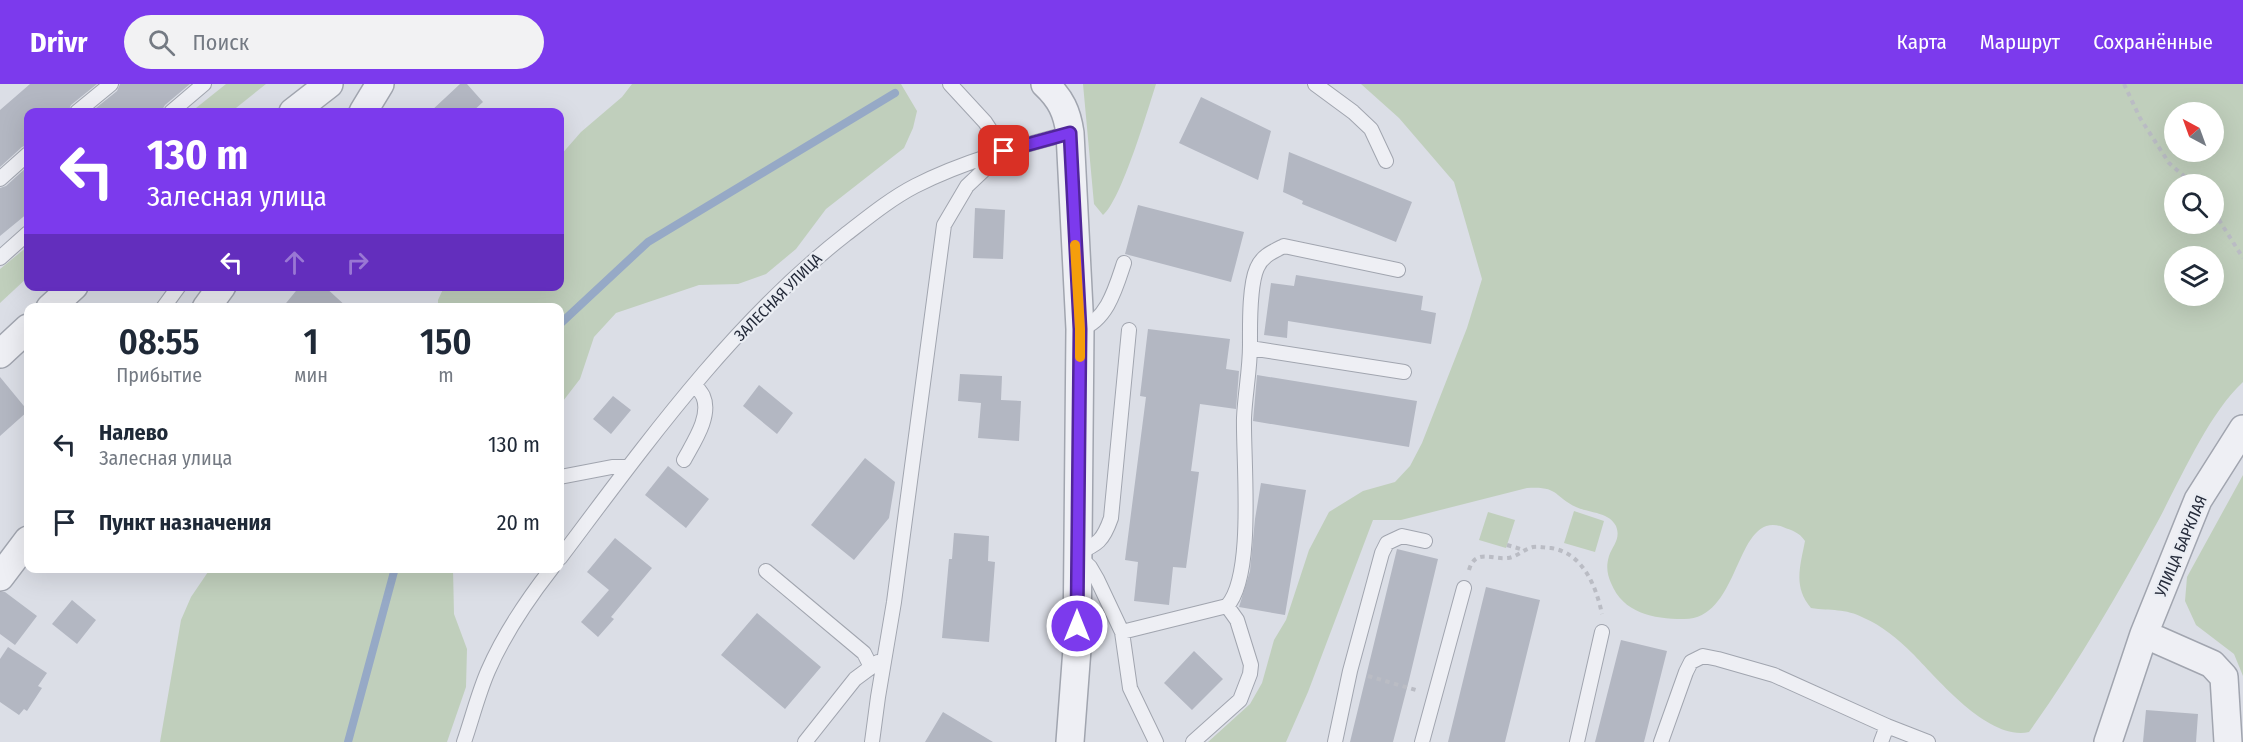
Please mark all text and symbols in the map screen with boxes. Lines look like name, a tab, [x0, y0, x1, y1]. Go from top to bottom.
search box	[124, 15, 544, 69]
text: Drivr	[30, 26, 88, 59]
icon: search	[145, 26, 178, 59]
text: Поиск	[193, 29, 249, 56]
text: Карта	[1897, 29, 1947, 55]
text: Маршрут	[1980, 29, 2060, 55]
text: Сохранённые	[2093, 29, 2213, 55]
north arrow	[2164, 102, 2224, 162]
map controls	[2164, 102, 2224, 306]
pin	[978, 125, 1029, 176]
text: 130 m	[147, 130, 248, 180]
icon: left	[48, 132, 126, 210]
icon: arrive	[987, 134, 1020, 167]
button: search	[2164, 174, 2224, 234]
text: Залесная улица	[147, 181, 327, 213]
icon: left	[215, 246, 248, 279]
icon: ahead	[278, 246, 311, 279]
icon: right	[341, 246, 374, 279]
button: layers	[2164, 246, 2224, 306]
street label: ЗАЛЕСНАЯ УЛИЦА	[730, 249, 826, 345]
text: 08:55	[119, 320, 200, 364]
text: 1	[304, 320, 319, 364]
text: 150	[420, 320, 472, 364]
text: Прибытие	[116, 363, 202, 387]
text: мин	[294, 363, 328, 387]
text: m	[438, 363, 454, 387]
text: Налево	[99, 419, 168, 446]
icon: left	[48, 428, 81, 461]
text: 130 m	[488, 431, 540, 458]
text: Залесная улица	[99, 446, 232, 470]
street label: УЛИЦА БАРКЛАЯ	[2151, 492, 2211, 601]
icon: arrive	[48, 506, 81, 539]
text: Пункт назначения	[99, 509, 271, 536]
text: 20 m	[497, 509, 540, 536]
position arrow	[1045, 594, 1109, 658]

